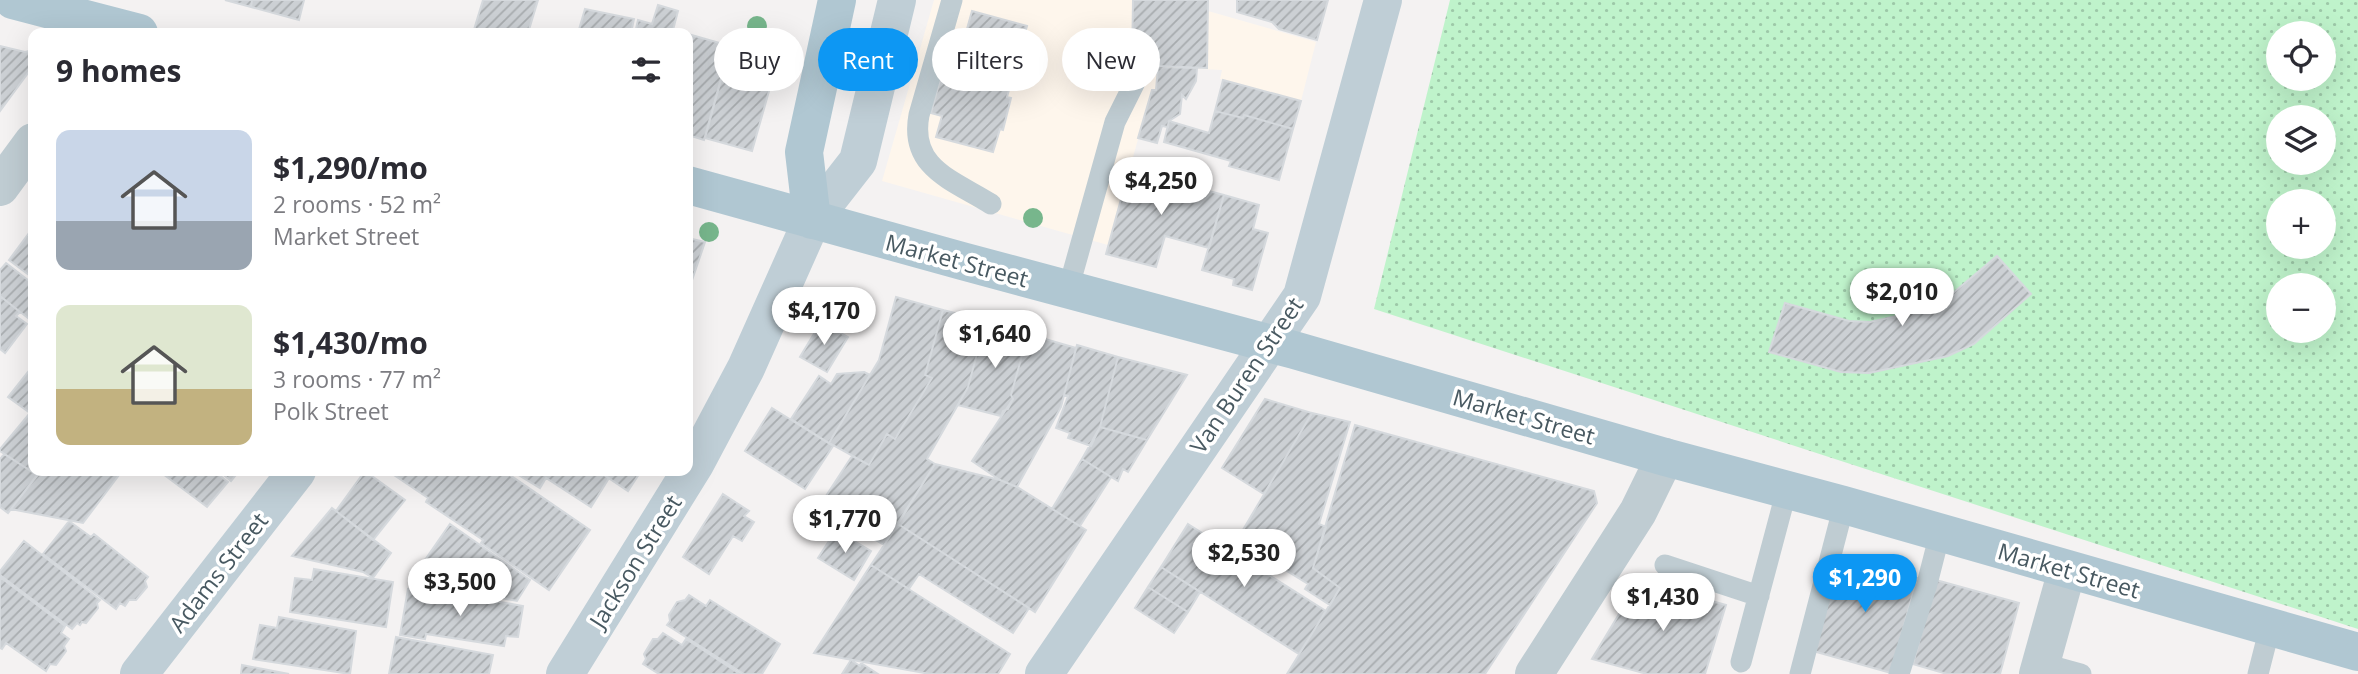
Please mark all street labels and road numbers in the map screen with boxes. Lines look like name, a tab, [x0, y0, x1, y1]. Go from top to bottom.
street label: Market Street	[882, 226, 1032, 294]
street label: Van Buren Street	[1182, 291, 1310, 459]
street label: Market Street	[1449, 380, 1599, 452]
street label: Jackson Street	[580, 488, 689, 635]
street label: Adams Street	[161, 505, 275, 639]
street label: Market Street	[1994, 534, 2144, 606]

